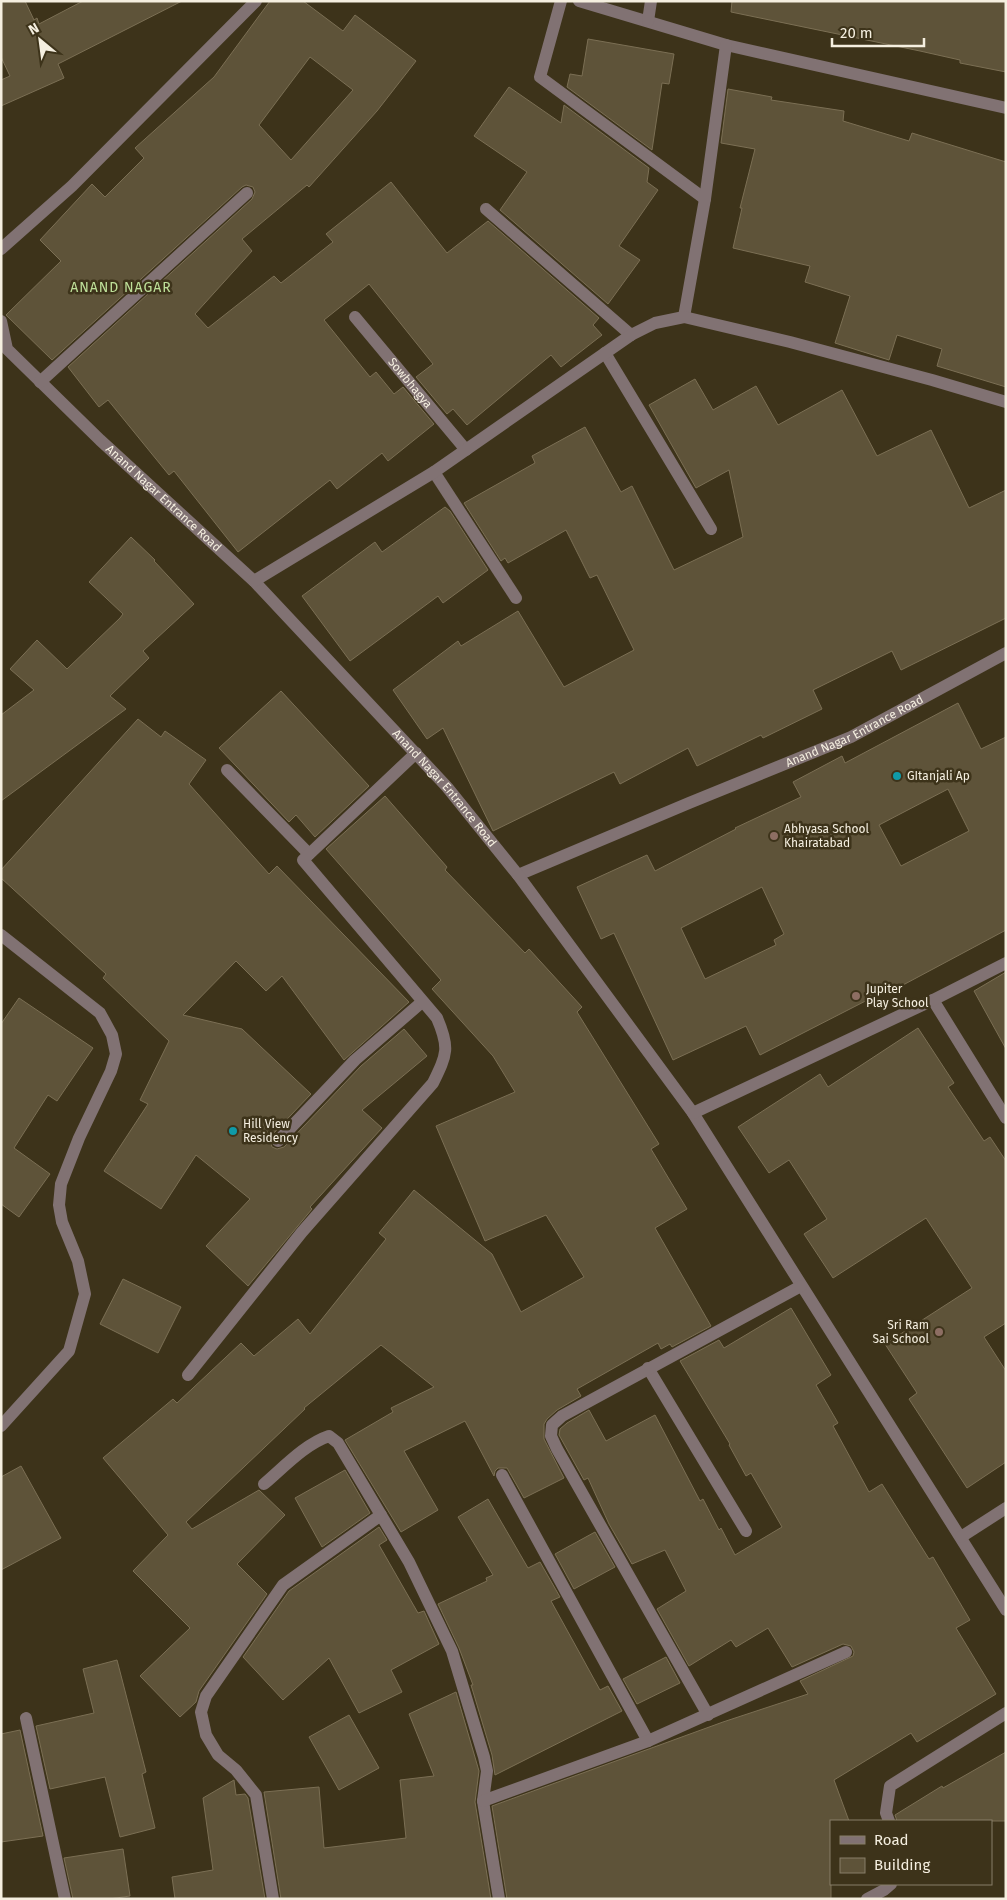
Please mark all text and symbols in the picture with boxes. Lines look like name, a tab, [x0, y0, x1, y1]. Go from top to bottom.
north arrow	[15, 15, 65, 65]
scale bar	[832, 15, 924, 47]
text: N	[26, 19, 42, 39]
text: 20 m	[840, 24, 873, 42]
district label: ANAND NAGAR	[70, 279, 172, 296]
street label: Sowbhagya	[385, 355, 435, 411]
street label: Anand Nagar Entrance Road	[103, 442, 224, 555]
street label: Anand Nagar Entrance Road	[783, 692, 926, 770]
street label: Anand Nagar Entrance Road	[390, 726, 499, 850]
place label: GItanjali Ap	[907, 769, 970, 783]
marker: GItanjali Ap	[891, 770, 903, 782]
place label: Abhyasa School Khairatabad	[784, 822, 870, 850]
marker: Abhyasa School Khairatabad	[768, 830, 780, 842]
place label: Jupiter Play School	[866, 982, 929, 1010]
marker: Jupiter Play School	[850, 990, 862, 1002]
place label: Hill View Residency	[243, 1117, 298, 1145]
marker: Hill View Residency	[227, 1125, 239, 1137]
place label: Sri Ram Sai School	[873, 1318, 929, 1346]
marker: Sri Ram Sai School	[933, 1326, 945, 1338]
legend	[830, 1820, 992, 1885]
text: Road	[874, 1831, 909, 1849]
text: Building	[874, 1856, 930, 1874]

